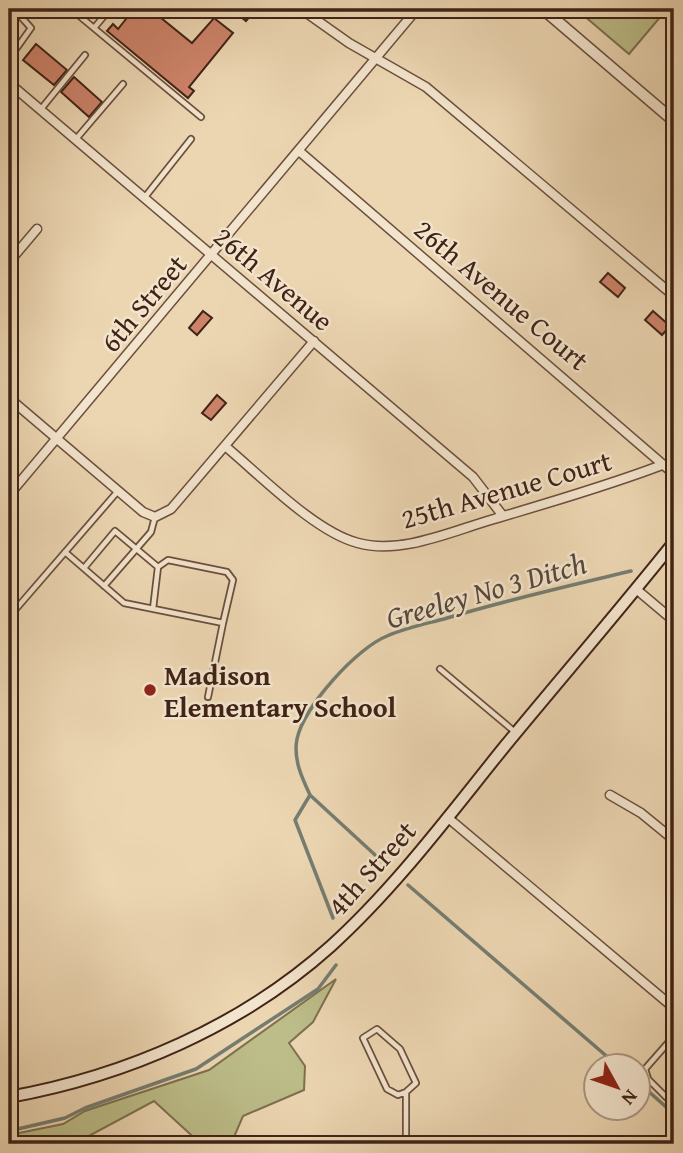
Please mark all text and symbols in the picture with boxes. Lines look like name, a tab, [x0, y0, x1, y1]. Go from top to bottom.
street label: 26th Avenue Court	[406, 209, 598, 380]
street label: 26th Avenue	[205, 216, 343, 340]
street label: 6th Street	[90, 245, 196, 361]
street label: 25th Avenue Court	[396, 439, 616, 539]
water label: Greeley No 3 Ditch	[381, 540, 591, 640]
place label: Madison Elementary School	[164, 654, 397, 727]
marker: Madison Elementary School	[142, 682, 158, 698]
street label: 4th Street	[317, 811, 425, 925]
north arrow	[582, 1052, 652, 1122]
text: N	[615, 1084, 645, 1112]

